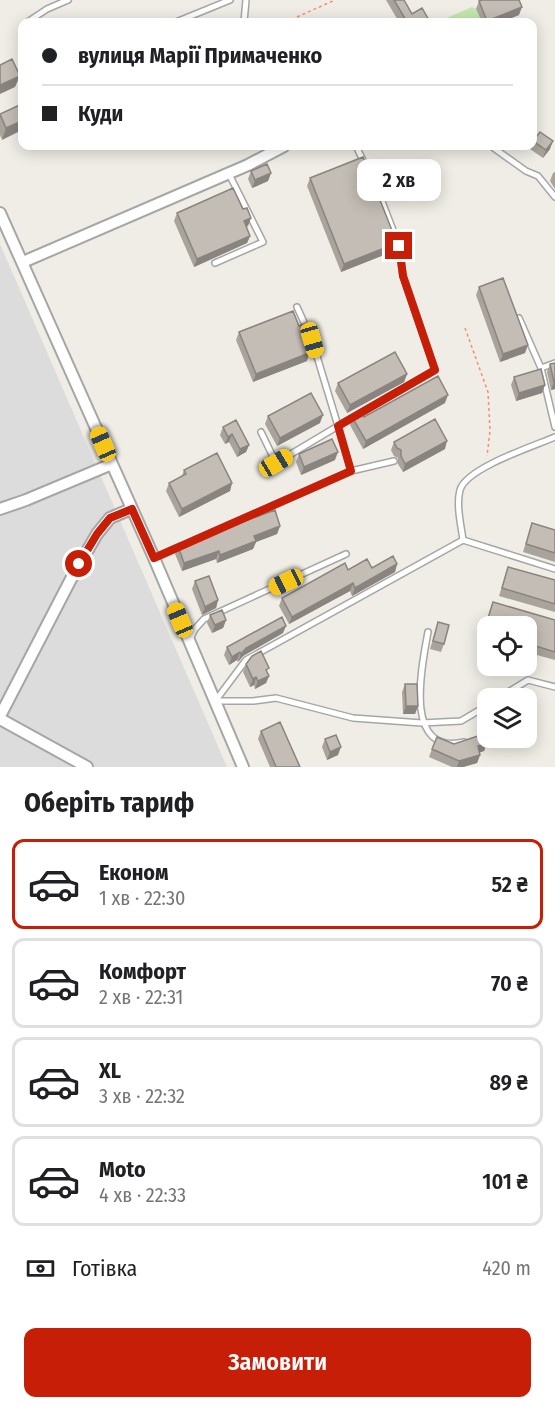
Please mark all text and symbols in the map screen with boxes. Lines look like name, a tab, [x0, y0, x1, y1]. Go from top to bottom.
text: вулиця Марії Примаченко	[78, 42, 322, 69]
text: Куди	[78, 100, 123, 127]
callout: 2 хв	[357, 159, 441, 201]
text: 2 хв	[383, 168, 415, 192]
route end	[385, 232, 412, 259]
car	[298, 320, 326, 360]
car	[87, 424, 119, 464]
car	[256, 446, 296, 480]
route start	[65, 550, 92, 577]
car	[266, 566, 306, 598]
car	[165, 600, 195, 640]
map controls	[477, 616, 537, 748]
button: locate	[477, 616, 537, 676]
button: layers	[477, 688, 537, 748]
text: Оберіть тариф	[24, 787, 194, 819]
icon: car	[27, 857, 81, 911]
text: Економ	[99, 859, 169, 886]
text: 52 ₴	[491, 871, 528, 898]
text: 1 хв · 22:30	[99, 886, 185, 910]
icon: car	[27, 956, 81, 1010]
text: Комфорт	[99, 958, 186, 985]
text: 70 ₴	[491, 970, 528, 997]
text: 2 хв · 22:31	[99, 985, 183, 1009]
icon: car	[27, 1055, 81, 1109]
text: XL	[99, 1057, 121, 1084]
text: 89 ₴	[489, 1069, 528, 1096]
text: 3 хв · 22:32	[99, 1084, 185, 1108]
icon: car	[27, 1154, 81, 1208]
text: Moto	[99, 1156, 146, 1183]
text: 101 ₴	[482, 1168, 528, 1195]
text: 4 хв · 22:33	[99, 1183, 186, 1207]
icon: cash	[24, 1252, 57, 1285]
text: Готівка	[72, 1255, 137, 1282]
text: 420 m	[482, 1256, 531, 1280]
button: Замовити	[24, 1328, 531, 1397]

